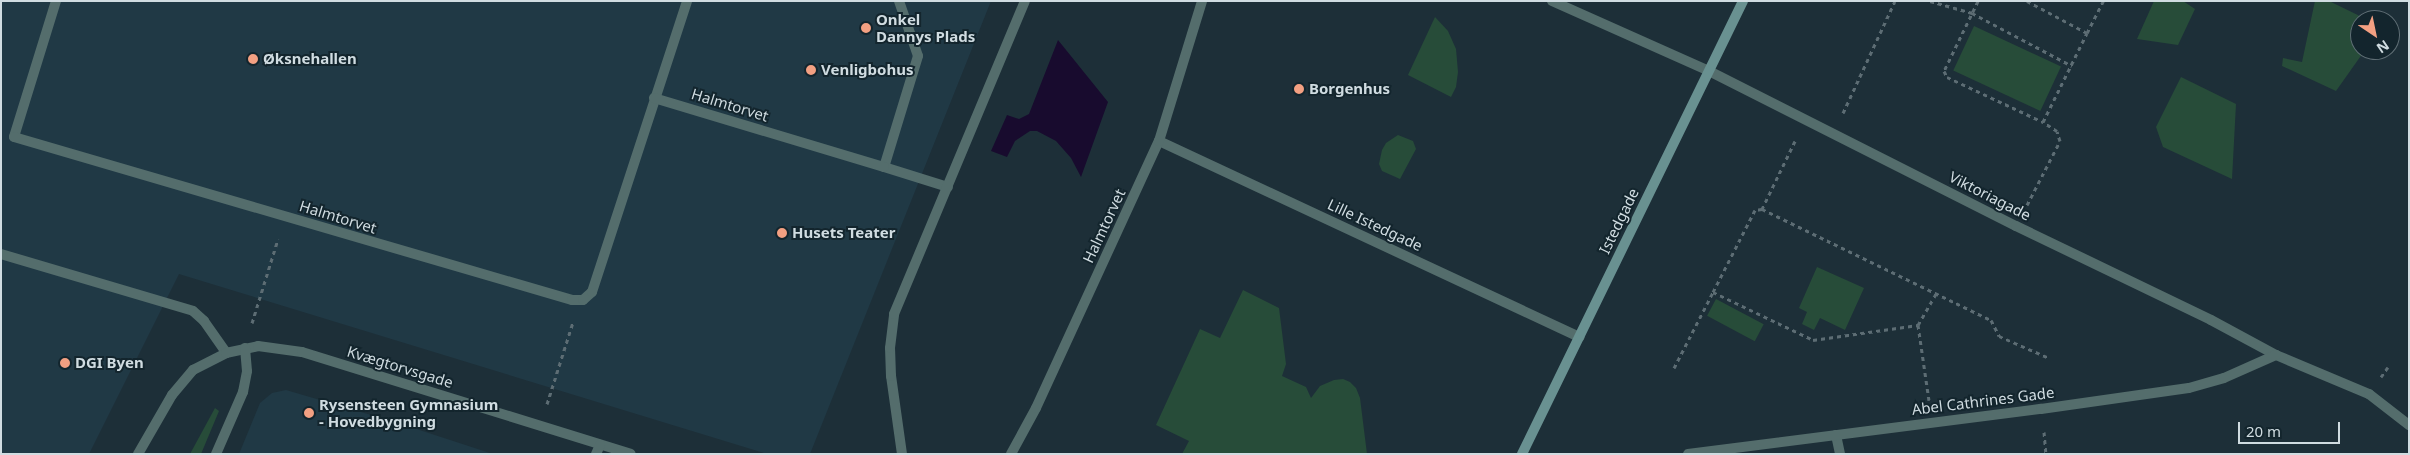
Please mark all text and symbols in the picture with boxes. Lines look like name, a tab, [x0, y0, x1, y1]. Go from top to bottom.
place label: Onkel Dannys Plads	[876, 10, 975, 45]
north arrow	[2350, 10, 2400, 60]
marker: Onkel Dannys Plads	[860, 22, 872, 34]
text: N	[2373, 36, 2393, 58]
place label: Øksnehallen	[263, 50, 357, 68]
marker: Øksnehallen	[247, 53, 259, 65]
place label: Venligbohus	[821, 61, 913, 79]
marker: Venligbohus	[805, 64, 817, 76]
place label: Borgenhus	[1309, 80, 1390, 98]
marker: Borgenhus	[1293, 83, 1305, 95]
street label: Halmtorvet	[689, 85, 771, 125]
street label: Viktoriagade	[1946, 168, 2034, 224]
street label: Istedgade	[1595, 185, 1643, 257]
street label: Halmtorvet	[1079, 186, 1129, 266]
street label: Lille Istedgade	[1325, 195, 1425, 255]
street label: Halmtorvet	[297, 197, 379, 237]
place label: Husets Teater	[792, 224, 895, 242]
marker: Husets Teater	[776, 227, 788, 239]
street label: Kvægtorvsgade	[345, 342, 455, 392]
place label: DGI Byen	[75, 354, 144, 372]
marker: DGI Byen	[59, 357, 71, 369]
street label: Abel Cathrines Gade	[1911, 383, 2055, 419]
place label: Rysensteen Gymnasium - Hovedbygning	[319, 395, 498, 430]
marker: Rysensteen Gymnasium - Hovedbygning	[303, 407, 315, 419]
scale bar	[2240, 412, 2342, 444]
text: 20 m	[2246, 421, 2281, 441]

